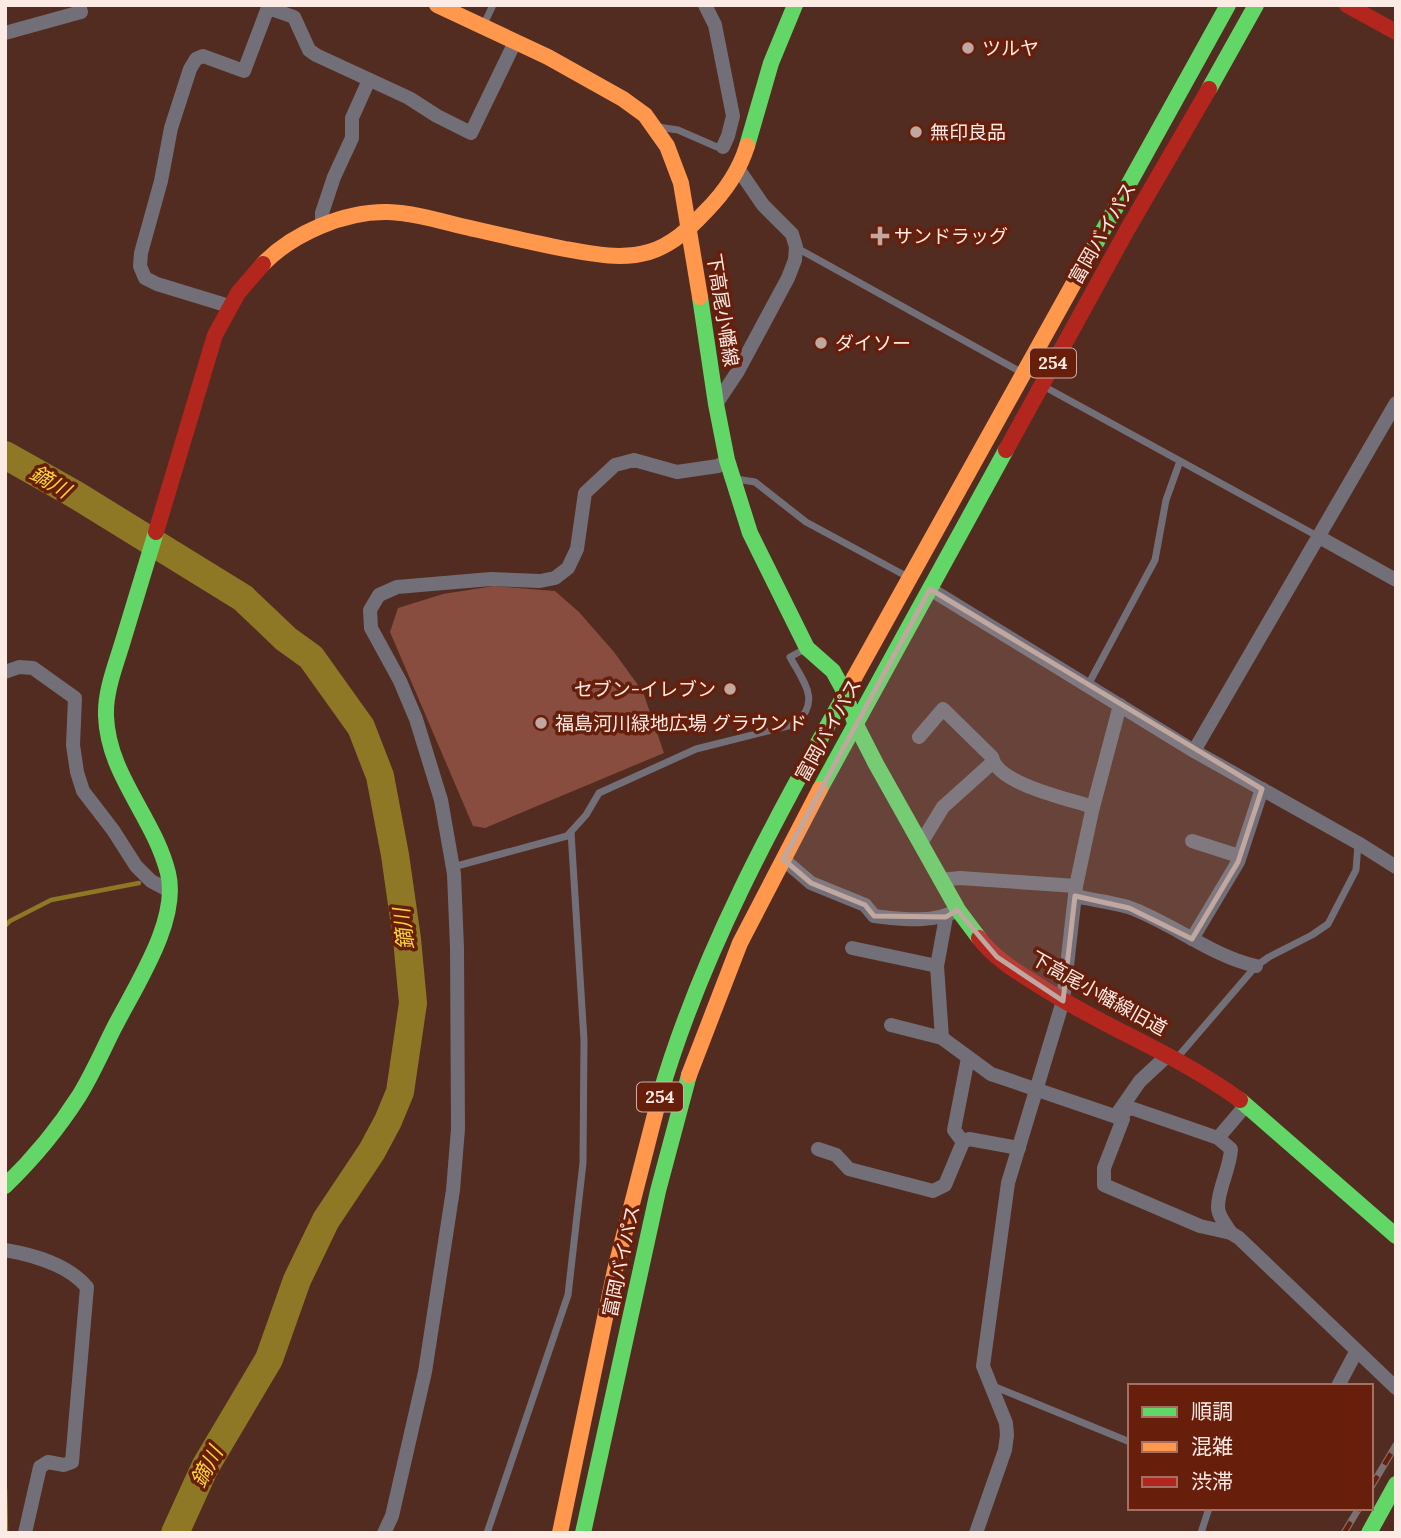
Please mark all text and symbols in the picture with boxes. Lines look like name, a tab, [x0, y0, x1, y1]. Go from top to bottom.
place label: ツルヤ	[982, 36, 1039, 60]
marker: ツルヤ	[960, 40, 976, 56]
place label: 無印良品	[930, 120, 1006, 144]
marker: 無印良品	[908, 124, 924, 140]
street label: 富岡バイパス	[1063, 178, 1141, 288]
place label: サンドラッグ	[894, 224, 1008, 248]
marker: サンドラッグ	[872, 228, 888, 244]
street label: 下高尾小幡線	[702, 252, 744, 368]
place label: ダイソー	[835, 331, 911, 355]
marker: ダイソー	[813, 335, 829, 351]
road number: 254	[1030, 348, 1076, 377]
water label: 鏑川	[25, 459, 77, 505]
street label: 富岡バイパス	[790, 674, 866, 786]
place label: セブン-イレブン	[574, 677, 716, 701]
marker: セブン-イレブン	[722, 681, 738, 697]
place label: 福島河川緑地広場 グラウンド	[555, 711, 807, 735]
marker: 福島河川緑地広場 グラウンド	[533, 715, 549, 731]
water label: 鏑川	[387, 905, 419, 952]
street label: 下高尾小幡線旧道	[1027, 946, 1171, 1040]
road number: 254	[637, 1082, 683, 1112]
street label: 富岡バイパス	[597, 1203, 645, 1319]
legend	[1128, 1384, 1373, 1510]
text: 順調	[1191, 1398, 1233, 1425]
text: 混雑	[1191, 1433, 1233, 1460]
water label: 鏑川	[185, 1440, 229, 1492]
text: 渋滞	[1191, 1468, 1233, 1495]

